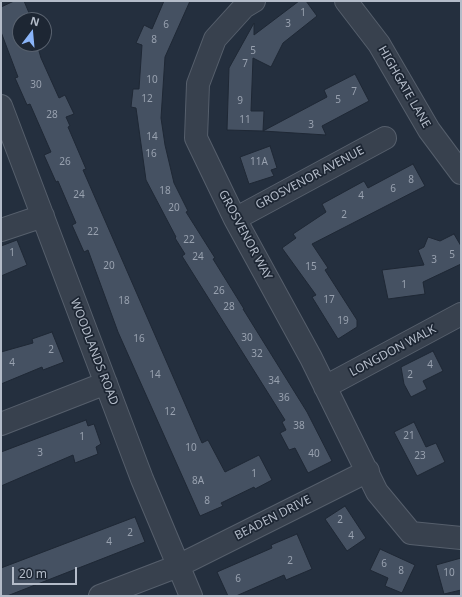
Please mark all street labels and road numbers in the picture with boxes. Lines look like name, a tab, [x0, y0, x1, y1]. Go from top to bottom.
street label: HIGHGATE LANE	[375, 43, 433, 131]
street label: GROSVENOR AVENUE	[253, 143, 367, 213]
street label: GROSVENOR WAY	[215, 188, 275, 282]
street label: WOODLANDS ROAD	[67, 297, 121, 407]
street label: LONGDON WALK	[347, 322, 439, 380]
street label: BEADEN DRIVE	[232, 493, 314, 543]

